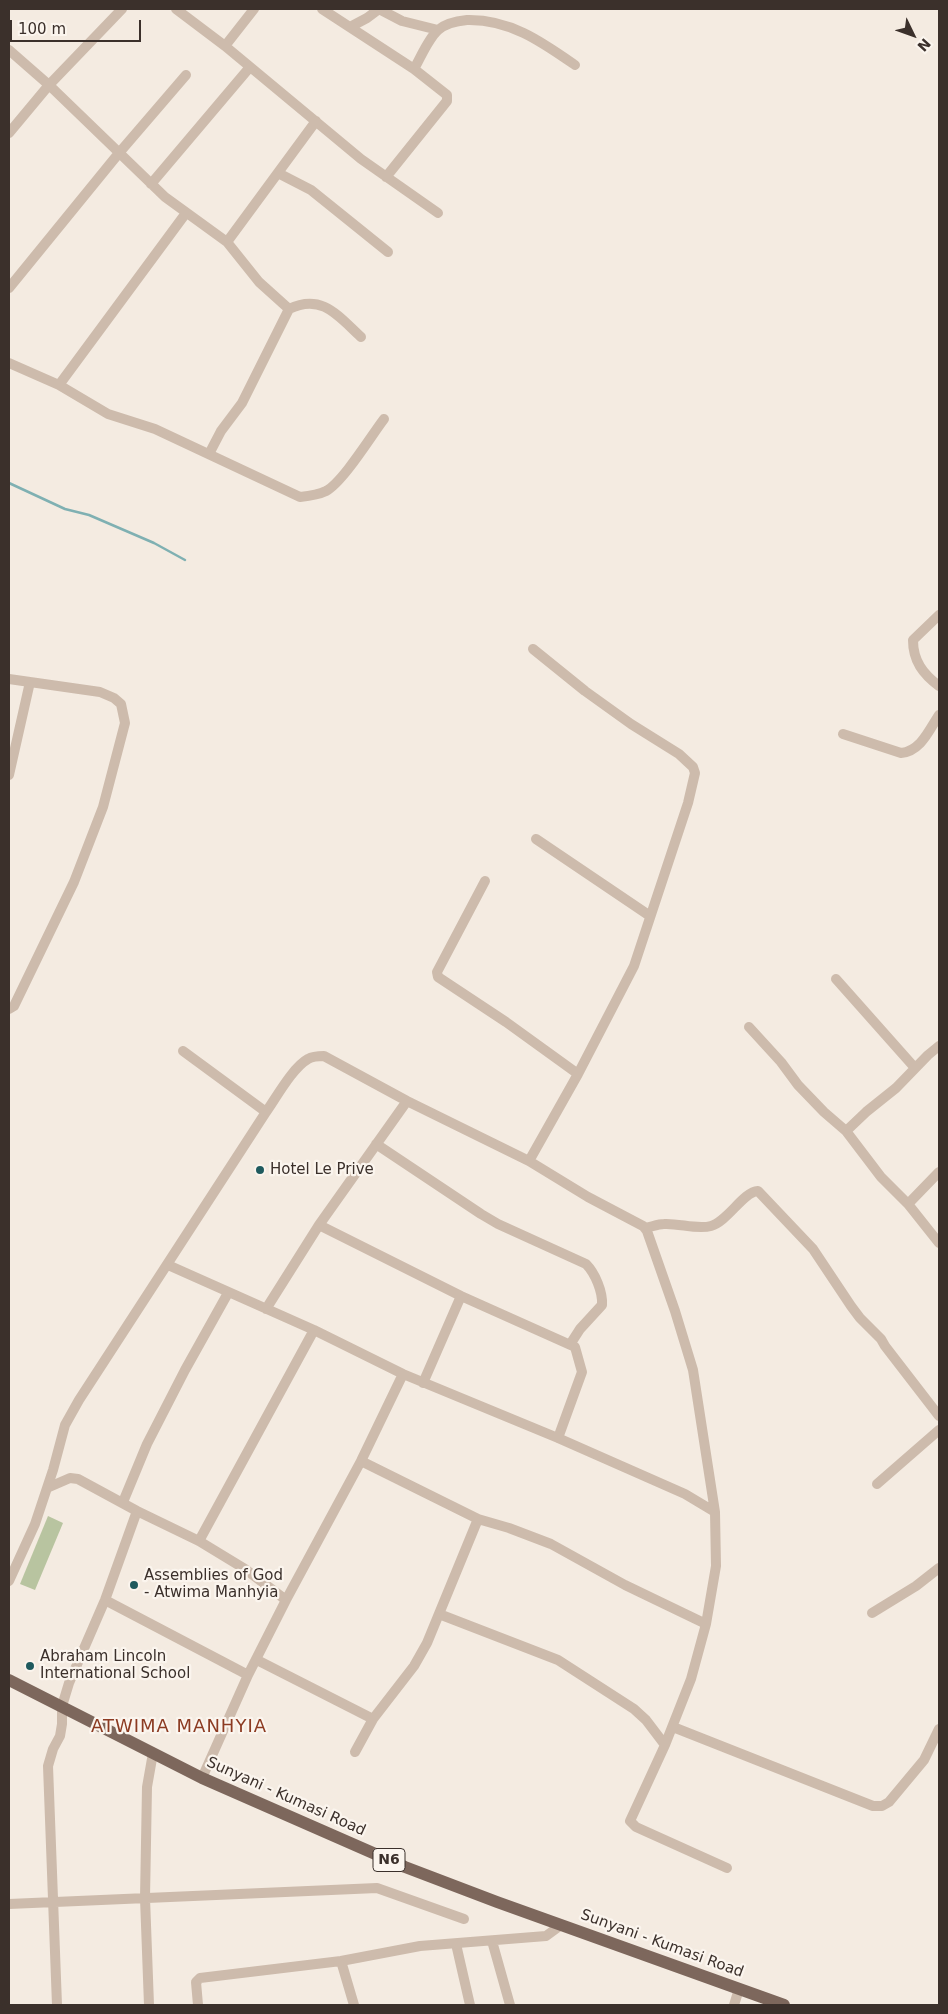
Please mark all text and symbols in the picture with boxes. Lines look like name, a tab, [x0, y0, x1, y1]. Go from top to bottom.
scale bar	[12, 10, 144, 42]
north arrow	[888, 10, 938, 60]
text: 100 m	[18, 20, 66, 38]
text: N	[914, 35, 934, 55]
place label: Hotel Le Prive	[270, 1161, 374, 1179]
marker: Hotel Le Prive	[254, 1164, 266, 1176]
place label: Assemblies of God - Atwima Manhyia	[144, 1567, 283, 1602]
marker: Assemblies of God - Atwima Manhyia	[128, 1579, 140, 1591]
place label: Abraham Lincoln International School	[40, 1648, 190, 1683]
marker: Abraham Lincoln International School	[24, 1660, 36, 1672]
district label: ATWIMA MANHYIA	[89, 1716, 269, 1738]
street label: Sunyani - Kumasi Road	[204, 1754, 368, 1840]
road number: N6	[373, 1848, 405, 1872]
street label: Sunyani - Kumasi Road	[578, 1906, 746, 1982]

